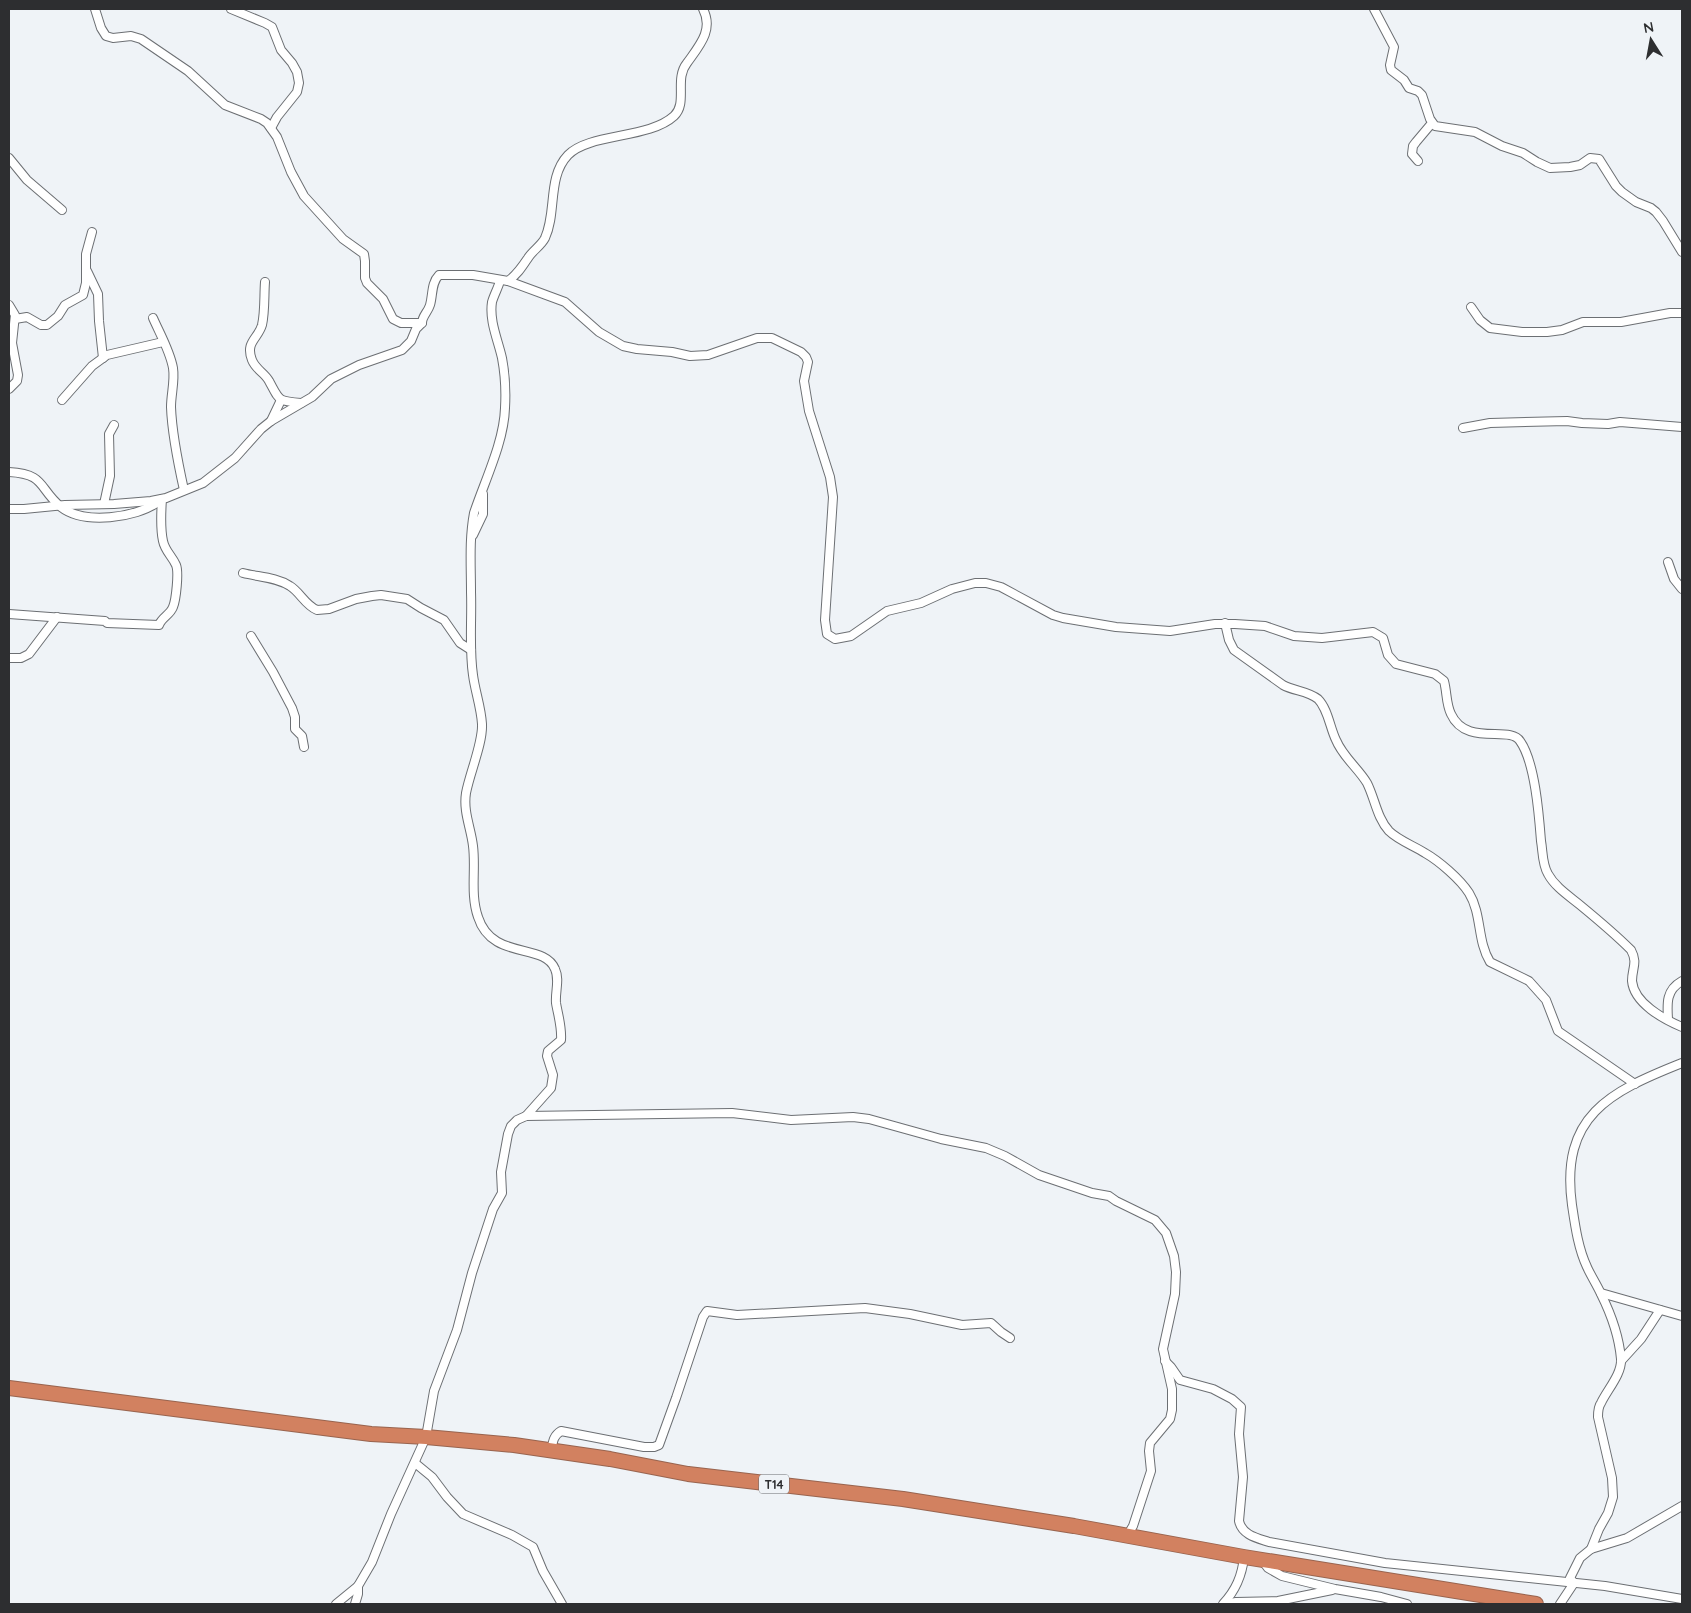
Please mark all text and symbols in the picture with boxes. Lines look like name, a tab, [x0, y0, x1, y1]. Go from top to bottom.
north arrow	[1626, 15, 1676, 65]
text: N	[1642, 17, 1655, 37]
road number: T14	[759, 1475, 789, 1494]

